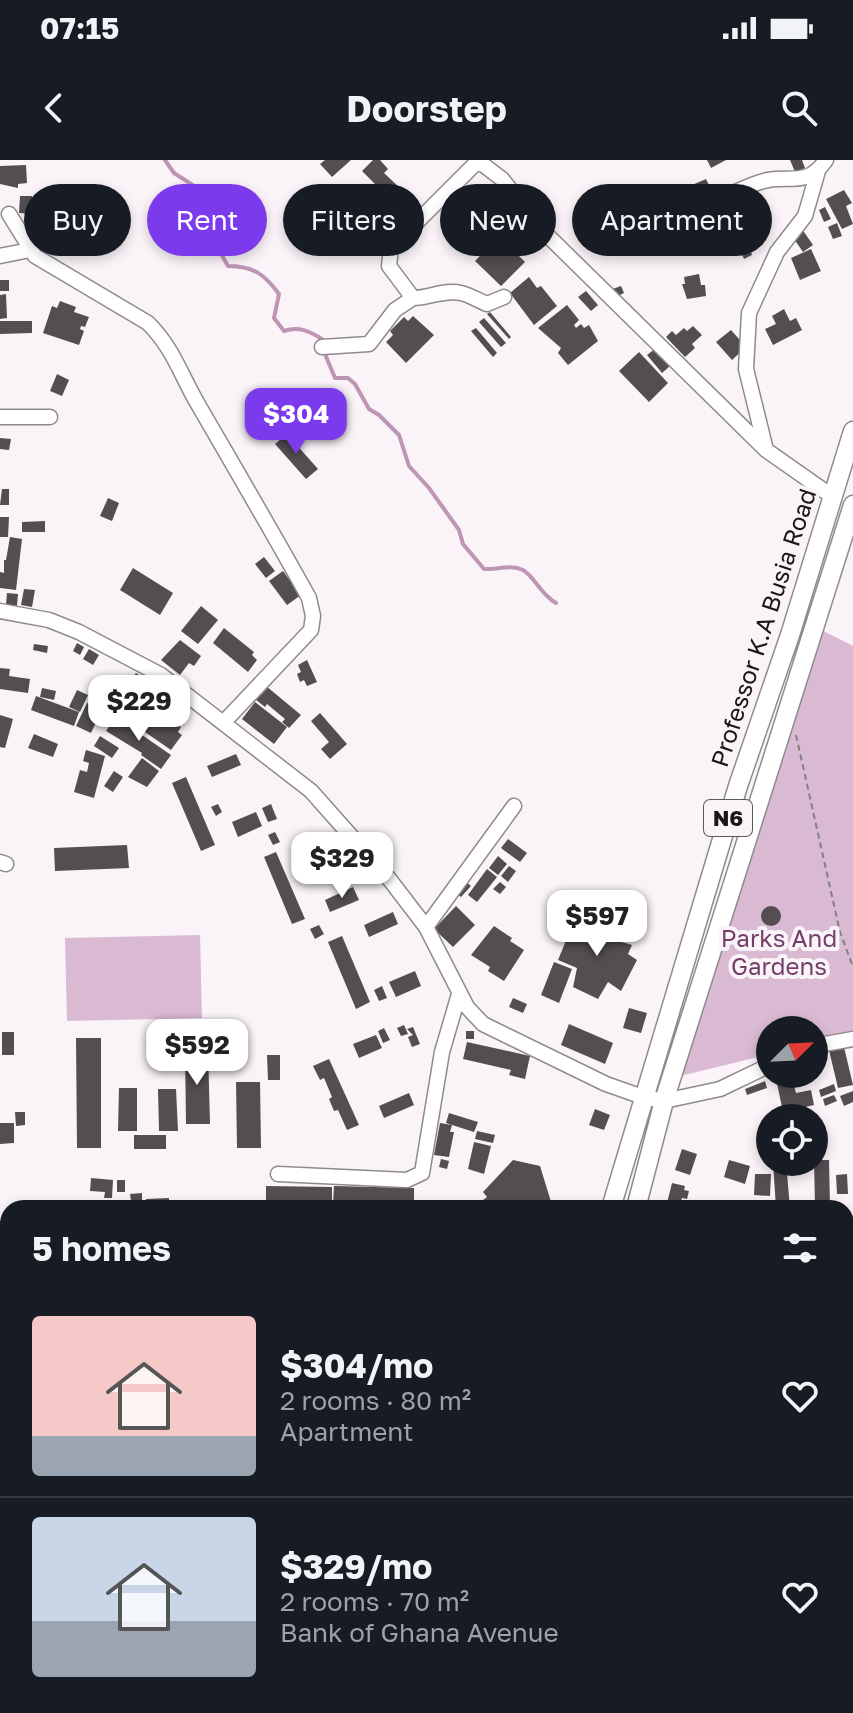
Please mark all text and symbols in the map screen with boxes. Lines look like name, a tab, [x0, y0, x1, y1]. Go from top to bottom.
text: 07:15	[40, 10, 119, 46]
icon: back	[32, 86, 76, 130]
icon: search	[777, 86, 821, 130]
text: Doorstep	[346, 87, 507, 130]
chip: Buy	[24, 184, 131, 256]
chip: Rent	[147, 184, 267, 256]
chip: Filters	[283, 184, 424, 256]
chip: New	[440, 184, 556, 256]
chip: Apartment	[572, 184, 772, 256]
pin: $304	[249, 388, 343, 456]
text: $304	[263, 398, 329, 429]
street label: Professor K.A Busia Road	[704, 485, 821, 770]
pin: $229	[92, 675, 186, 743]
text: $229	[106, 685, 172, 716]
road number: N6	[704, 800, 752, 836]
pin: $329	[295, 832, 389, 900]
text: $329	[309, 842, 375, 873]
pin: $597	[550, 890, 644, 958]
text: $597	[565, 900, 629, 931]
park label: Parks And Gardens	[721, 923, 837, 980]
north arrow	[756, 1016, 828, 1088]
map controls	[756, 1016, 828, 1176]
pin: $592	[150, 1019, 244, 1087]
text: $592	[164, 1029, 230, 1060]
button: locate	[756, 1104, 828, 1176]
icon: filters	[778, 1226, 822, 1270]
text: 5 homes	[32, 1228, 171, 1268]
text: $304/mo	[280, 1345, 433, 1385]
icon: home	[96, 1348, 192, 1444]
icon: heart	[778, 1374, 822, 1418]
text: 2 rooms · 80 m²	[280, 1385, 471, 1416]
text: Apartment	[280, 1416, 413, 1447]
text: $329/mo	[280, 1546, 432, 1586]
icon: home	[96, 1549, 192, 1645]
icon: heart	[778, 1575, 822, 1619]
text: 2 rooms · 70 m²	[280, 1586, 469, 1617]
text: Bank of Ghana Avenue	[280, 1617, 559, 1648]

